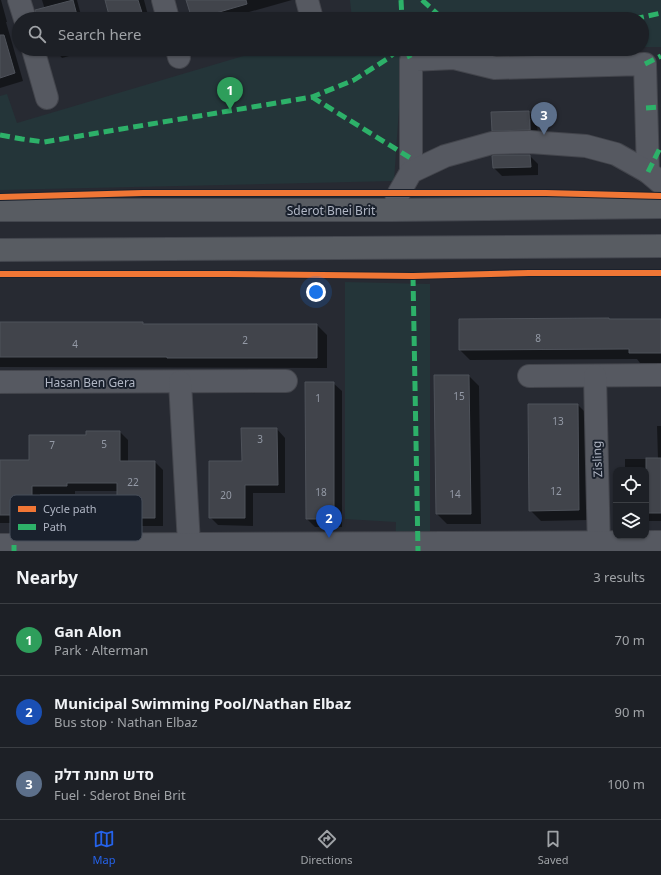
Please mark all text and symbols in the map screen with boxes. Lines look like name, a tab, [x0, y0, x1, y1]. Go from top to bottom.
search box	[12, 12, 649, 56]
icon: search	[26, 23, 48, 45]
text: Search here	[58, 24, 141, 44]
pin: 1	[217, 77, 243, 110]
pin: 3	[531, 102, 557, 135]
street label: Sderot Bnei Brit	[287, 202, 376, 219]
your location	[306, 282, 326, 302]
house number: 8	[535, 331, 541, 345]
house number: 2	[242, 333, 248, 347]
house number: 4	[72, 337, 78, 351]
street label: Hasan Ben Gera	[45, 374, 135, 391]
house number: 15	[453, 389, 465, 403]
house number: 1	[315, 391, 321, 405]
house number: 13	[552, 414, 564, 428]
house number: 3	[257, 432, 263, 446]
house number: 5	[101, 437, 107, 451]
house number: 7	[49, 438, 55, 452]
street label: Zisling	[588, 440, 606, 478]
map controls	[613, 467, 649, 539]
button: locate	[613, 467, 649, 503]
house number: 22	[127, 475, 139, 489]
house number: 12	[550, 484, 562, 498]
house number: 18	[315, 485, 327, 499]
house number: 14	[449, 487, 461, 501]
house number: 20	[220, 488, 232, 502]
legend	[10, 495, 142, 541]
text: Cycle path	[43, 501, 96, 516]
button: layers	[613, 503, 649, 539]
pin: 2	[316, 505, 342, 538]
text: Path	[43, 519, 67, 534]
text: Nearby	[16, 566, 78, 589]
text: 3 results	[593, 568, 645, 586]
text: Gan Alon	[54, 621, 121, 641]
text: 1	[25, 631, 33, 649]
text: 70 m	[615, 631, 645, 649]
text: Park · Alterman	[54, 641, 148, 659]
text: Municipal Swimming Pool/Nathan Elbaz	[54, 693, 351, 713]
text: 2	[25, 703, 33, 721]
text: 90 m	[615, 703, 645, 721]
text: Bus stop · Nathan Elbaz	[54, 713, 198, 731]
text: סדש תחנת דלק	[54, 764, 154, 784]
text: 3	[25, 775, 33, 793]
text: 100 m	[607, 775, 645, 793]
text: Fuel · Sderot Bnei Brit	[54, 786, 186, 804]
tab: Map	[93, 828, 115, 867]
tab: Directions	[300, 828, 353, 867]
tab: Saved	[538, 828, 568, 867]

